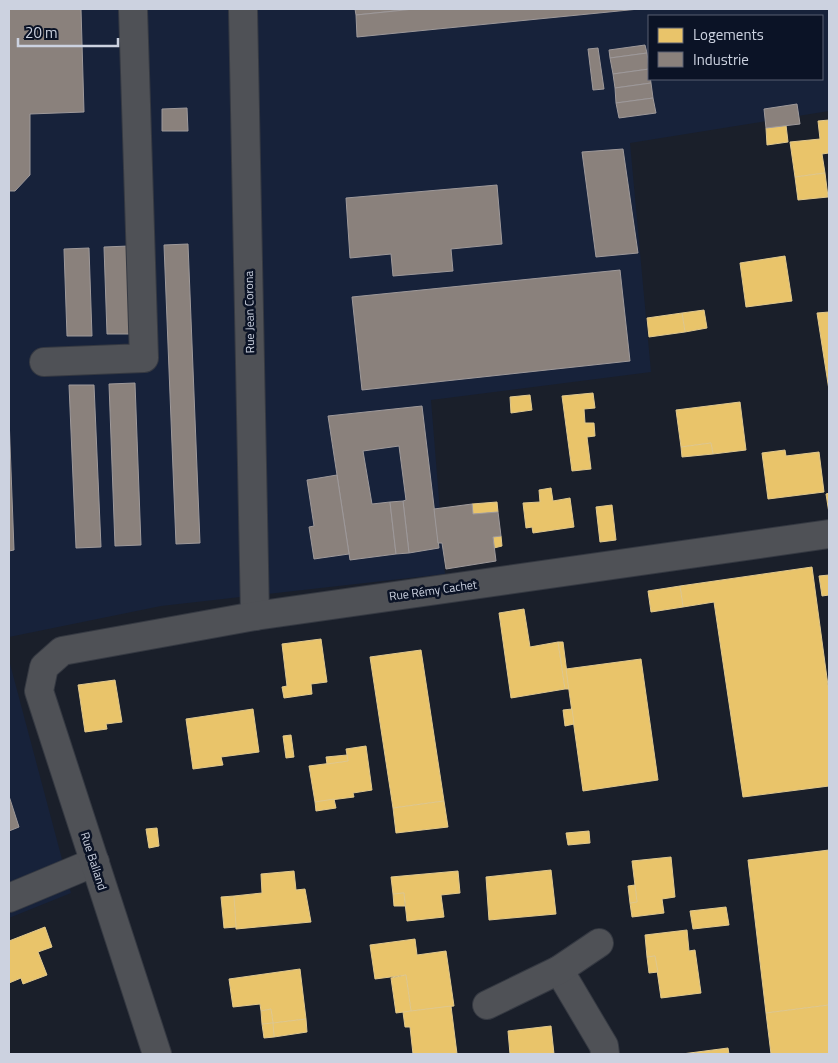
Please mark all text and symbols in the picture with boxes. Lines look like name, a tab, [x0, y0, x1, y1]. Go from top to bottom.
scale bar	[18, 15, 118, 47]
legend	[648, 15, 823, 80]
text: 20 m	[25, 21, 58, 44]
text: Logements	[693, 23, 764, 46]
text: Industrie	[693, 48, 749, 71]
street label: Rue Jean Corona	[239, 271, 259, 353]
street label: Rue Rémy Cachet	[388, 574, 479, 606]
street label: Rue Balland	[76, 829, 112, 893]

